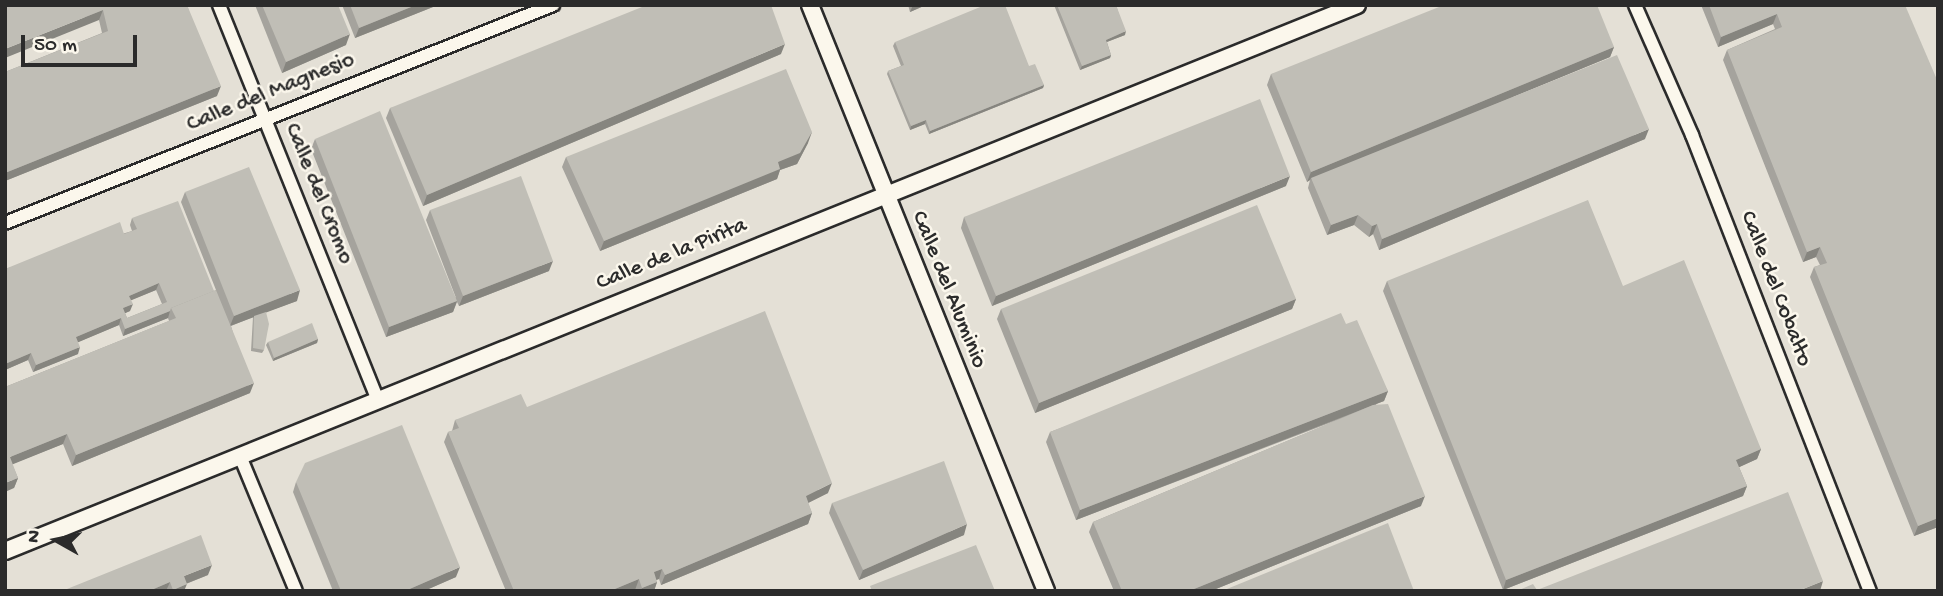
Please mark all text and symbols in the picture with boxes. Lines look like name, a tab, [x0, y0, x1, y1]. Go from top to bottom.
scale bar	[24, 21, 140, 65]
text: 50 m	[34, 34, 77, 59]
street label: Calle del Magnesio	[183, 47, 359, 139]
street label: Calle del Cromo	[277, 120, 359, 268]
street label: Calle del Aluminio	[904, 207, 992, 373]
street label: Calle del Cobalto	[1733, 207, 1817, 371]
street label: Calle de la Pirita	[593, 212, 751, 298]
north arrow	[21, 505, 91, 575]
text: N	[22, 529, 47, 545]

